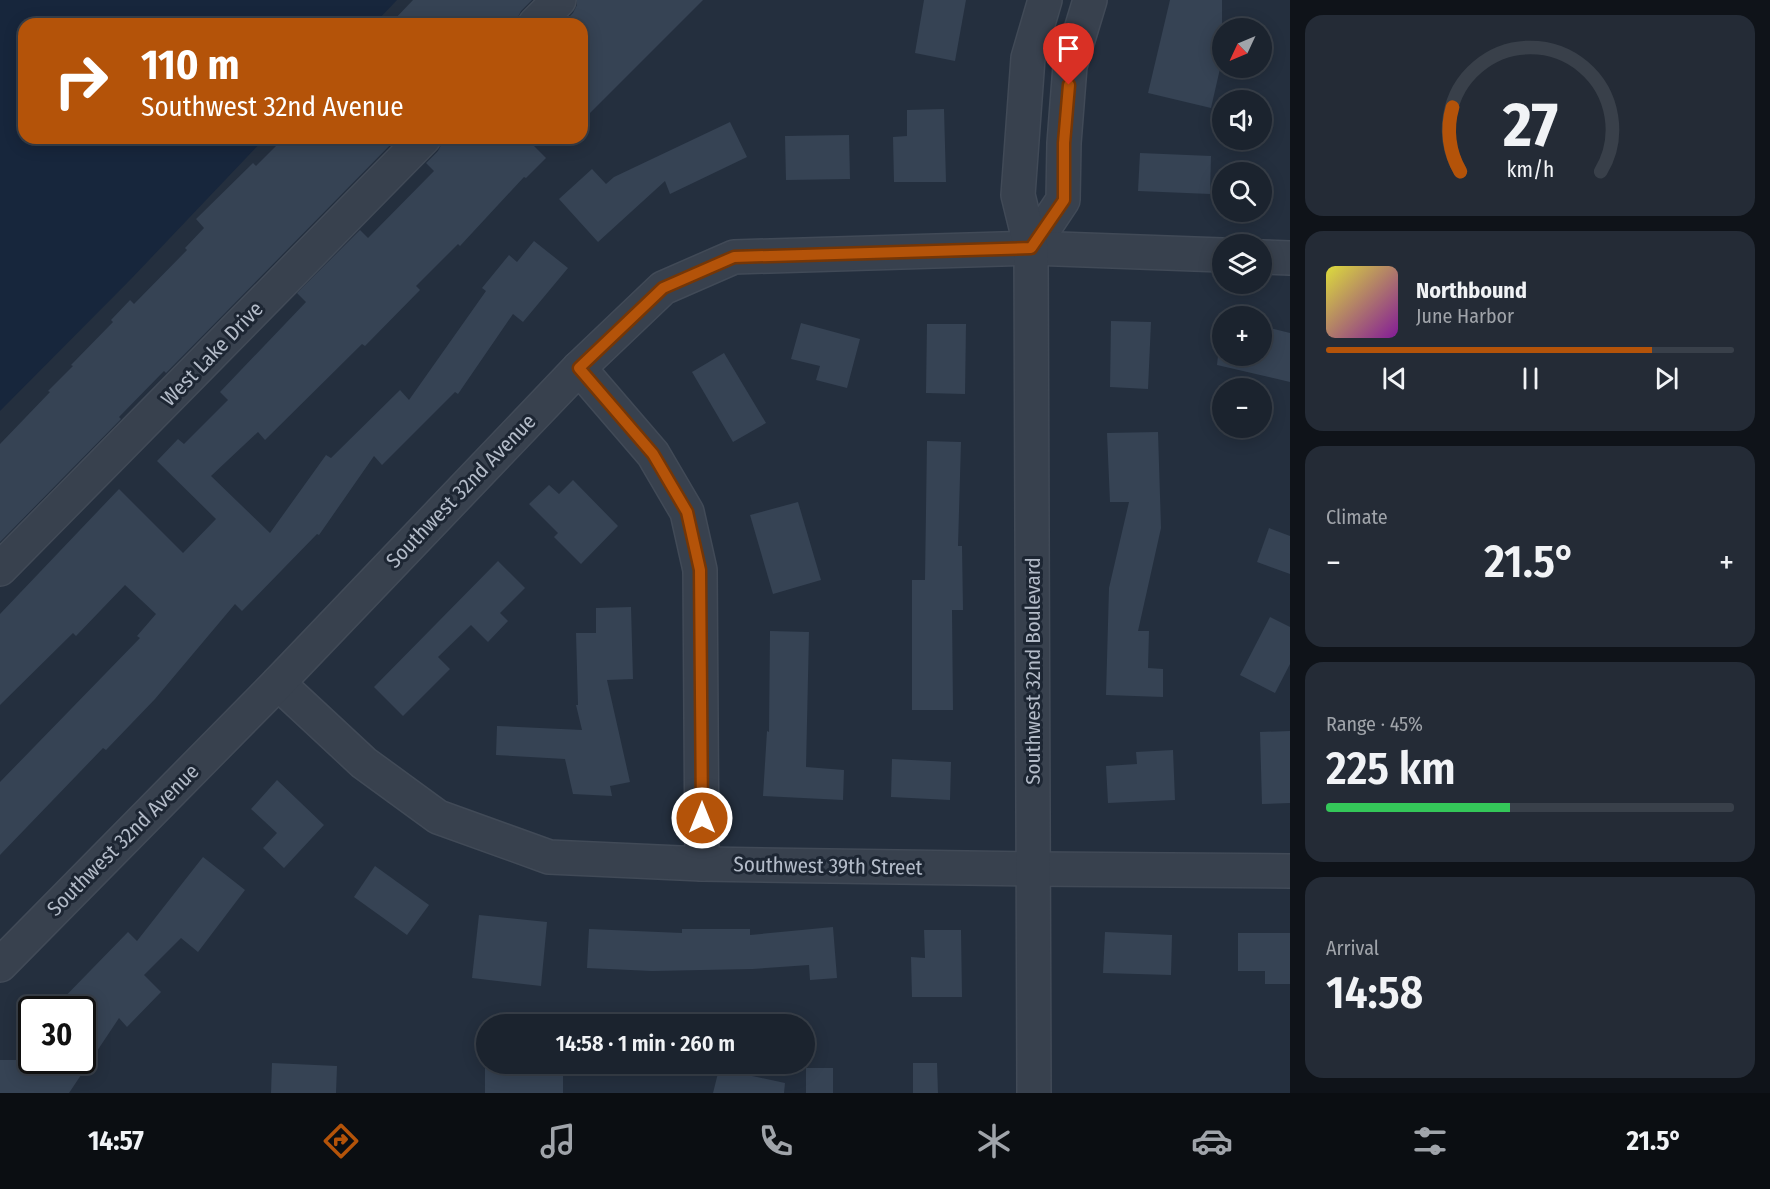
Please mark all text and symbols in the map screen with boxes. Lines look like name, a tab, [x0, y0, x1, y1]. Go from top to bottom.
north arrow	[1212, 18, 1272, 78]
map controls	[1212, 18, 1272, 438]
pin	[1043, 23, 1094, 85]
icon: arrive	[1052, 32, 1085, 65]
text: 110 m	[141, 40, 240, 90]
icon: right	[42, 42, 120, 120]
text: 27	[1501, 88, 1558, 163]
button: sound	[1212, 90, 1272, 150]
text: Southwest 32nd Avenue	[141, 91, 404, 123]
text: km/h	[1506, 158, 1554, 184]
button: search	[1212, 162, 1272, 222]
button: layers	[1212, 234, 1272, 294]
text: Northbound	[1416, 277, 1527, 304]
street label: West Lake Drive	[156, 296, 268, 412]
text: June Harbor	[1416, 304, 1514, 328]
button: +	[1212, 306, 1272, 366]
icon: previous	[1378, 362, 1411, 395]
icon: pause	[1514, 362, 1547, 395]
icon: next	[1650, 362, 1683, 395]
button: −	[1212, 378, 1272, 438]
street label: Southwest 32nd Avenue	[381, 409, 541, 573]
text: Climate	[1326, 505, 1388, 529]
text: 21.5°	[1484, 535, 1576, 589]
text: −	[1326, 543, 1341, 583]
text: +	[1719, 543, 1734, 583]
street label: Southwest 32nd Boulevard	[1020, 557, 1046, 785]
text: Range · 45%	[1326, 712, 1423, 736]
text: 225 km	[1326, 742, 1456, 796]
street label: Southwest 32nd Avenue	[42, 759, 204, 921]
position arrow	[670, 786, 734, 850]
street label: Southwest 39th Street	[733, 851, 923, 881]
text: Arrival	[1326, 936, 1379, 960]
text: 14:58	[1326, 966, 1423, 1020]
speed limit sign: 30	[18, 996, 96, 1074]
text: 14:58 · 1 min · 260 m	[556, 1030, 735, 1057]
icon: directions	[320, 1120, 362, 1162]
icon: music	[537, 1120, 579, 1162]
icon: phone	[755, 1120, 797, 1162]
icon: climate	[973, 1120, 1015, 1162]
icon: car	[1191, 1120, 1233, 1162]
icon: filters	[1409, 1120, 1451, 1162]
text: 14:57	[88, 1125, 144, 1157]
text: 21.5°	[1626, 1125, 1682, 1157]

